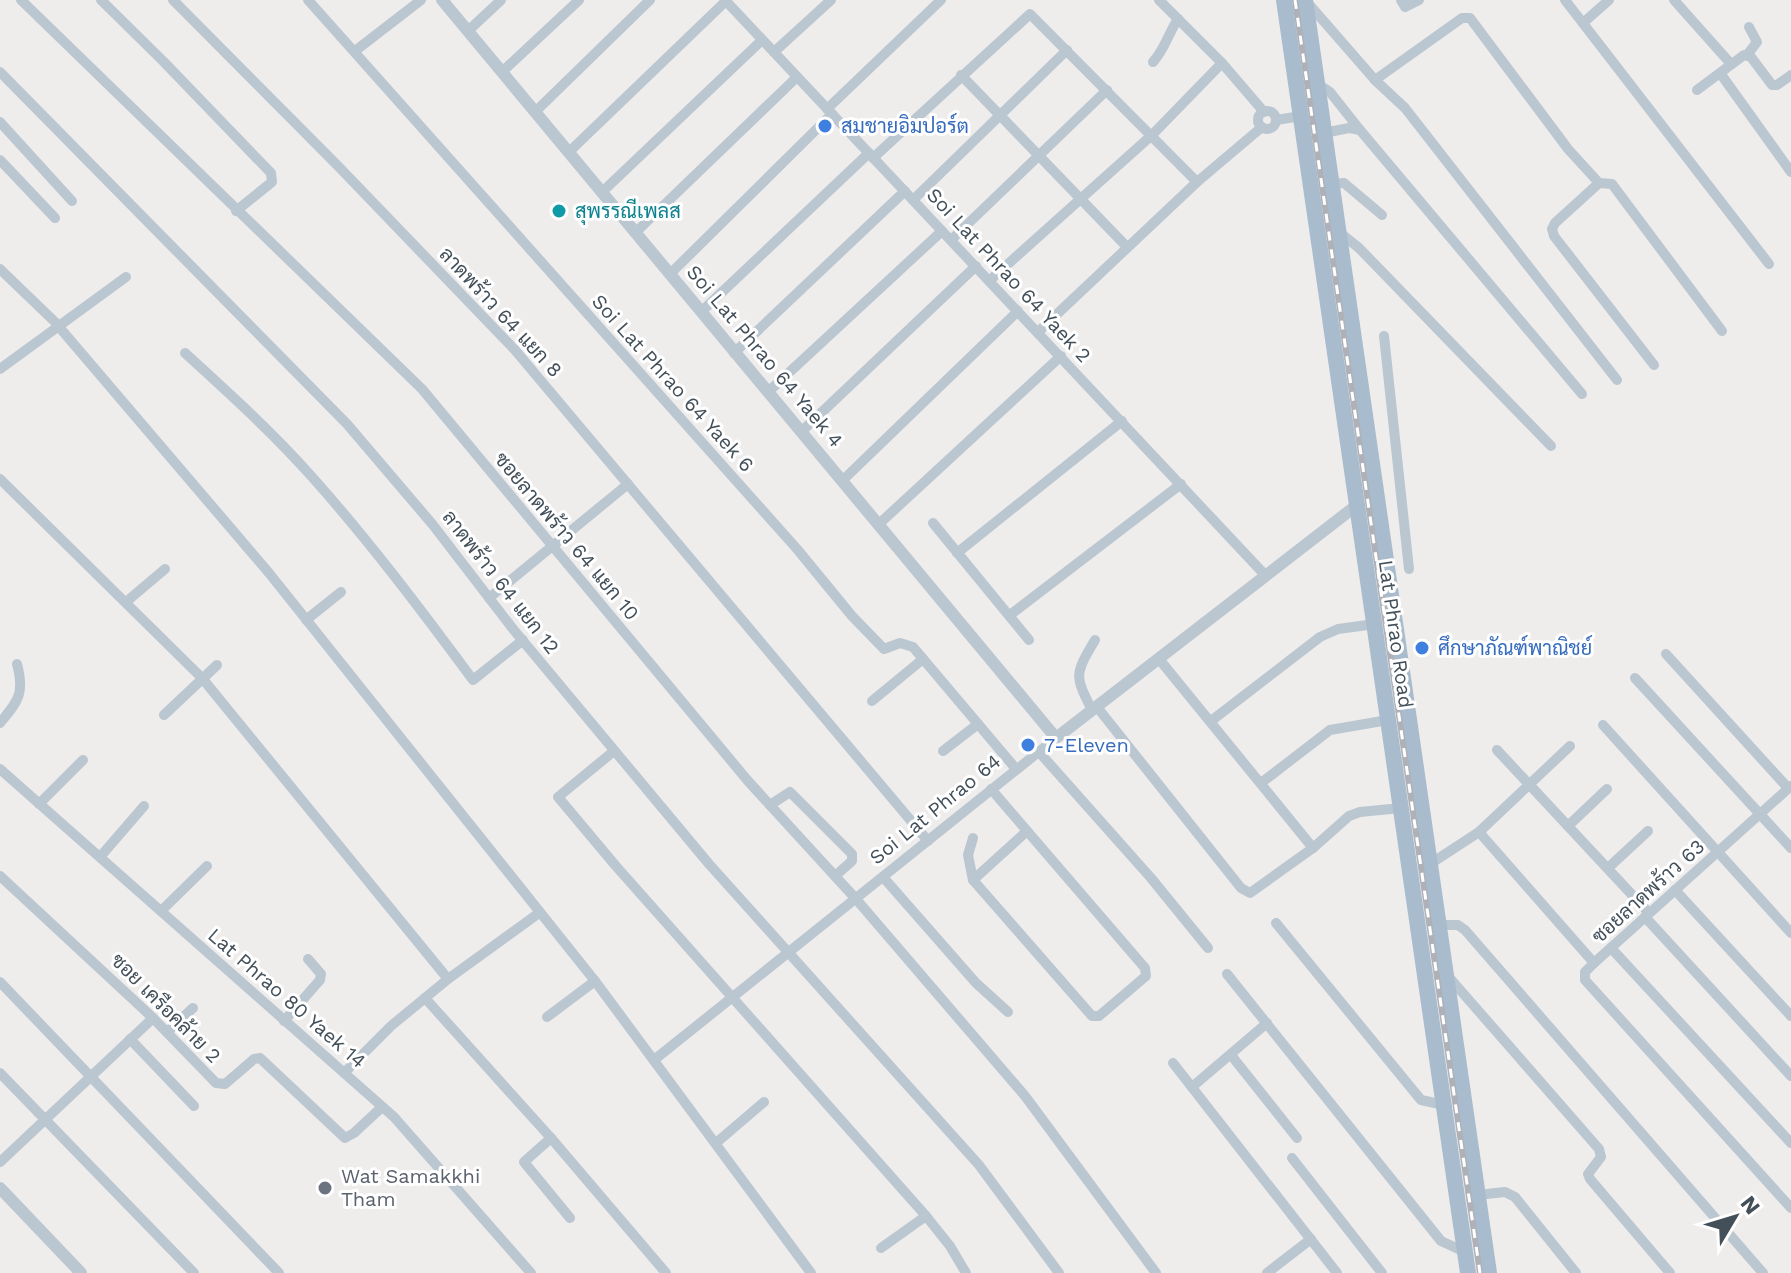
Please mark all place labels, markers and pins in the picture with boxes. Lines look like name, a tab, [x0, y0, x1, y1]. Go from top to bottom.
place label: สมชายอิมปอร์ต	[841, 112, 969, 138]
marker: สมชายอิมปอร์ต	[816, 117, 834, 135]
place label: สุพรรณีเพลส	[575, 198, 681, 225]
marker: สุพรรณีเพลส	[550, 202, 568, 220]
place label: ศึกษาภัณฑ์พาณิชย์	[1438, 634, 1592, 660]
marker: ศึกษาภัณฑ์พาณิชย์	[1413, 639, 1431, 657]
place label: 7-Eleven	[1044, 733, 1129, 757]
marker: 7-Eleven	[1019, 736, 1037, 754]
place label: Wat Samakkhi Tham	[341, 1164, 480, 1211]
marker: Wat Samakkhi Tham	[316, 1179, 334, 1197]

